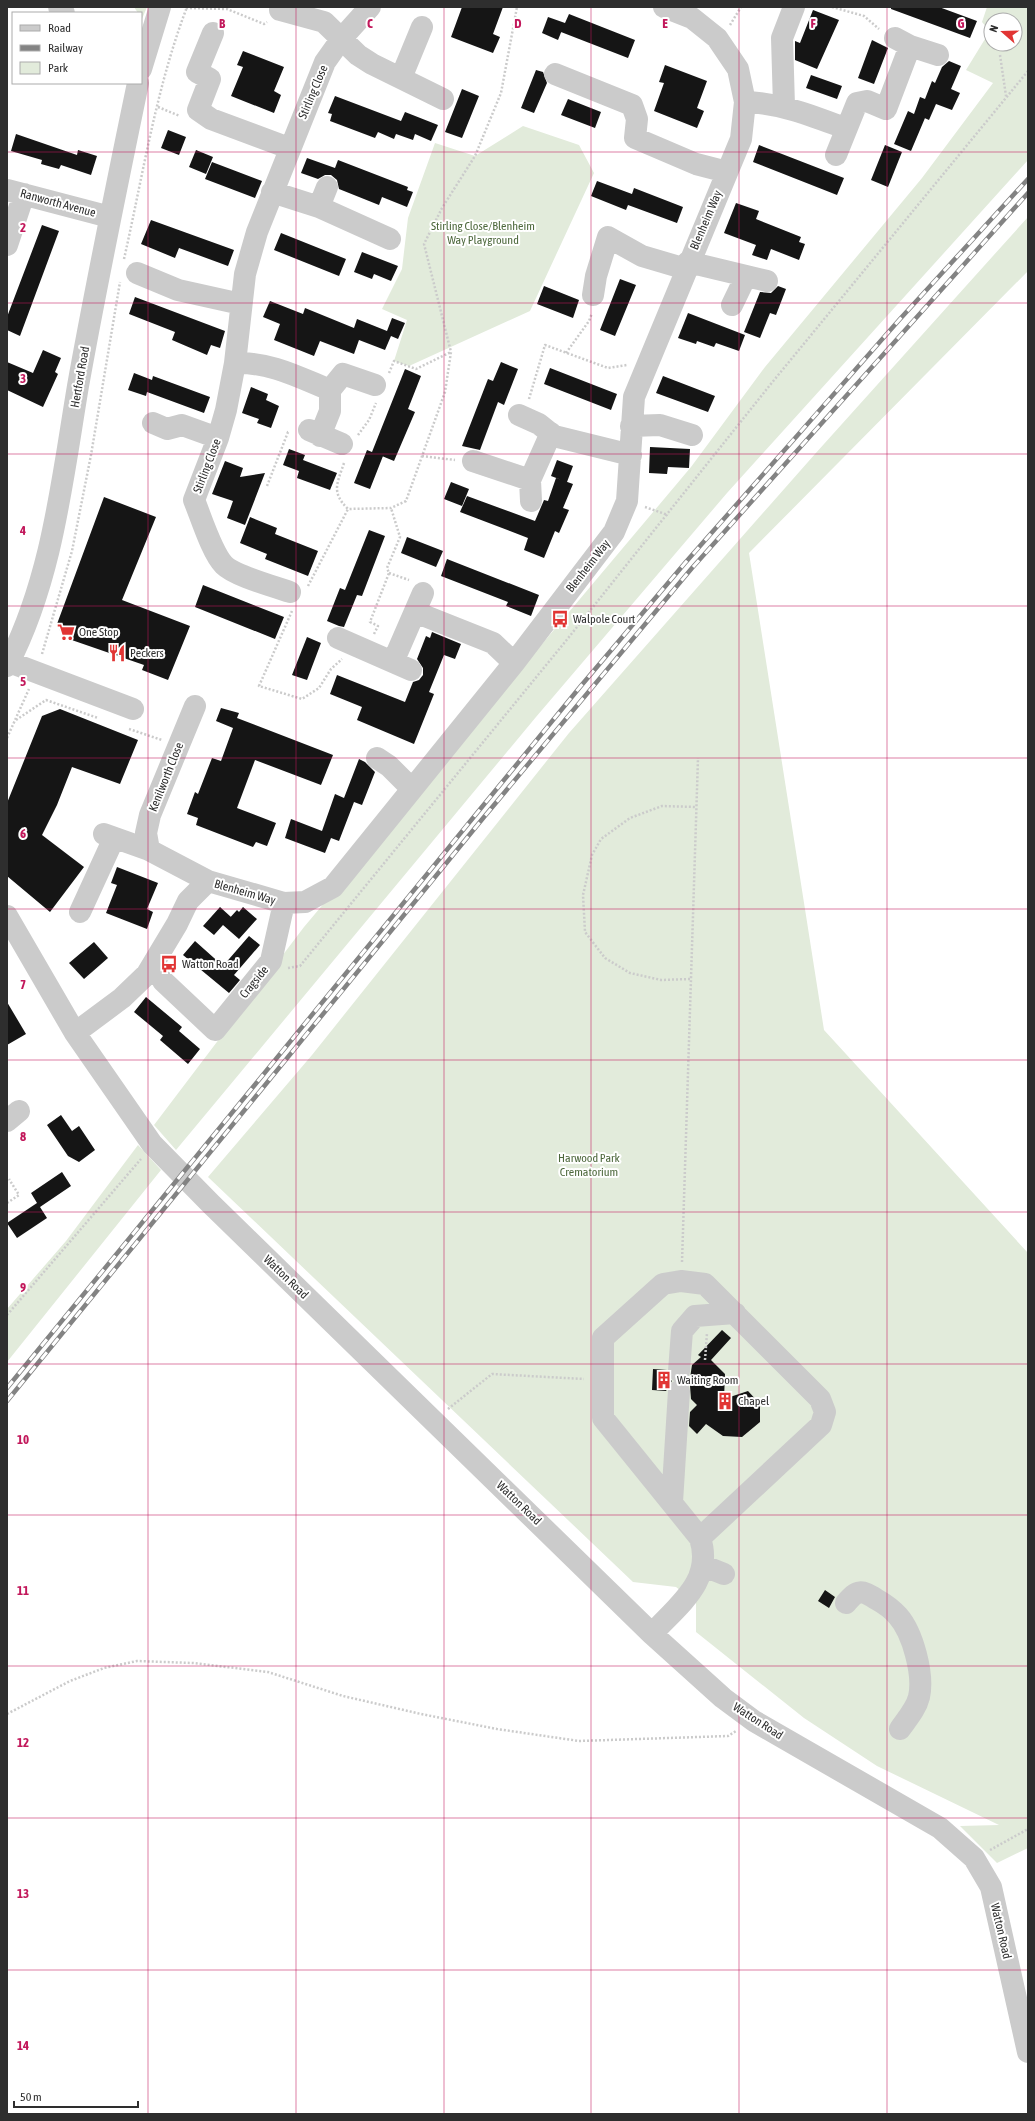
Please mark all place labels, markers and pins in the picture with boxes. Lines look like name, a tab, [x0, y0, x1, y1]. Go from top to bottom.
bus stop icon: Walpole Court	[550, 609, 570, 629]
place label: Walpole Court	[573, 612, 636, 626]
supermarket icon: One Stop	[56, 622, 76, 642]
place label: One Stop	[79, 625, 119, 639]
restaurant icon: Peckers	[107, 643, 127, 663]
place label: Peckers	[130, 646, 164, 660]
bus stop icon: Watton Road	[159, 954, 179, 974]
place label: Watton Road	[182, 957, 239, 971]
building icon: Waiting Room	[654, 1370, 674, 1390]
place label: Waiting Room	[677, 1373, 738, 1387]
building icon: Chapel	[715, 1391, 735, 1411]
place label: Chapel	[738, 1394, 770, 1408]

